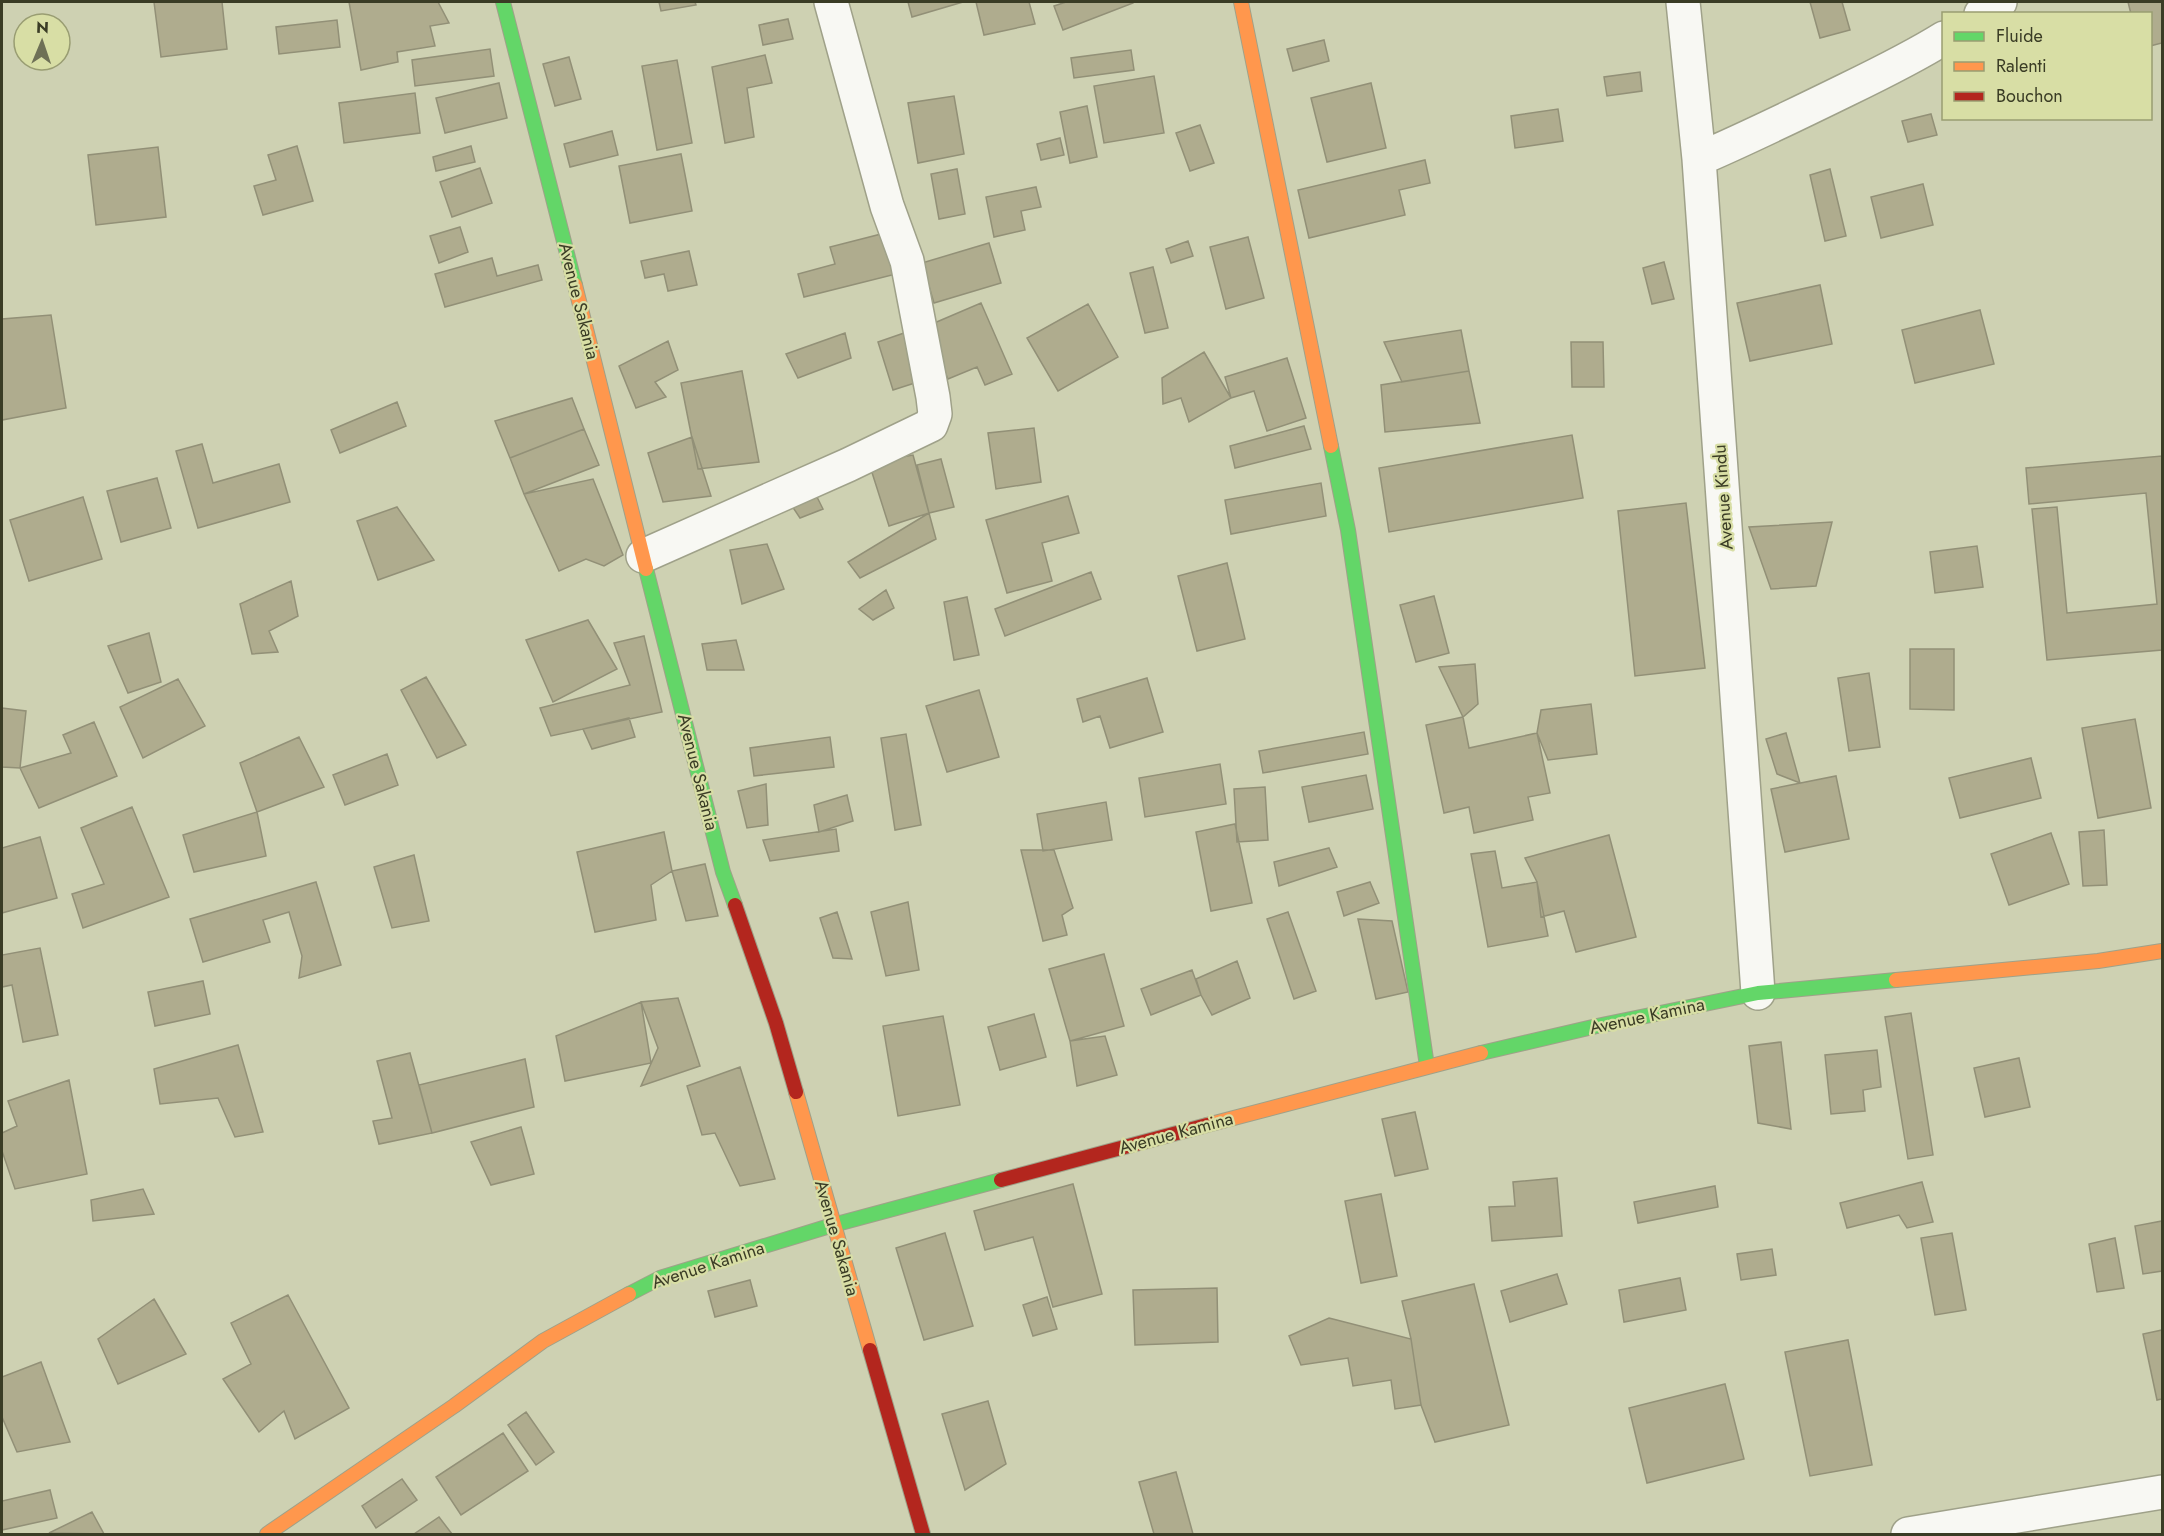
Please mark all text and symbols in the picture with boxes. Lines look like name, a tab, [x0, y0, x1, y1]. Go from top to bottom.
north arrow	[12, 12, 72, 72]
legend	[1942, 12, 2152, 120]
text: N	[36, 16, 49, 39]
text: Fluide	[1996, 23, 2043, 49]
text: Ralenti	[1996, 53, 2047, 79]
text: Bouchon	[1996, 83, 2063, 109]
street label: Avenue Sakania	[552, 240, 606, 362]
street label: Avenue Kindu	[1706, 443, 1740, 551]
street label: Avenue Sakania	[671, 711, 725, 833]
street label: Avenue Kamina	[1587, 991, 1707, 1041]
street label: Avenue Kamina	[1116, 1105, 1236, 1161]
street label: Avenue Sakania	[808, 1177, 866, 1299]
street label: Avenue Kamina	[648, 1235, 768, 1295]

